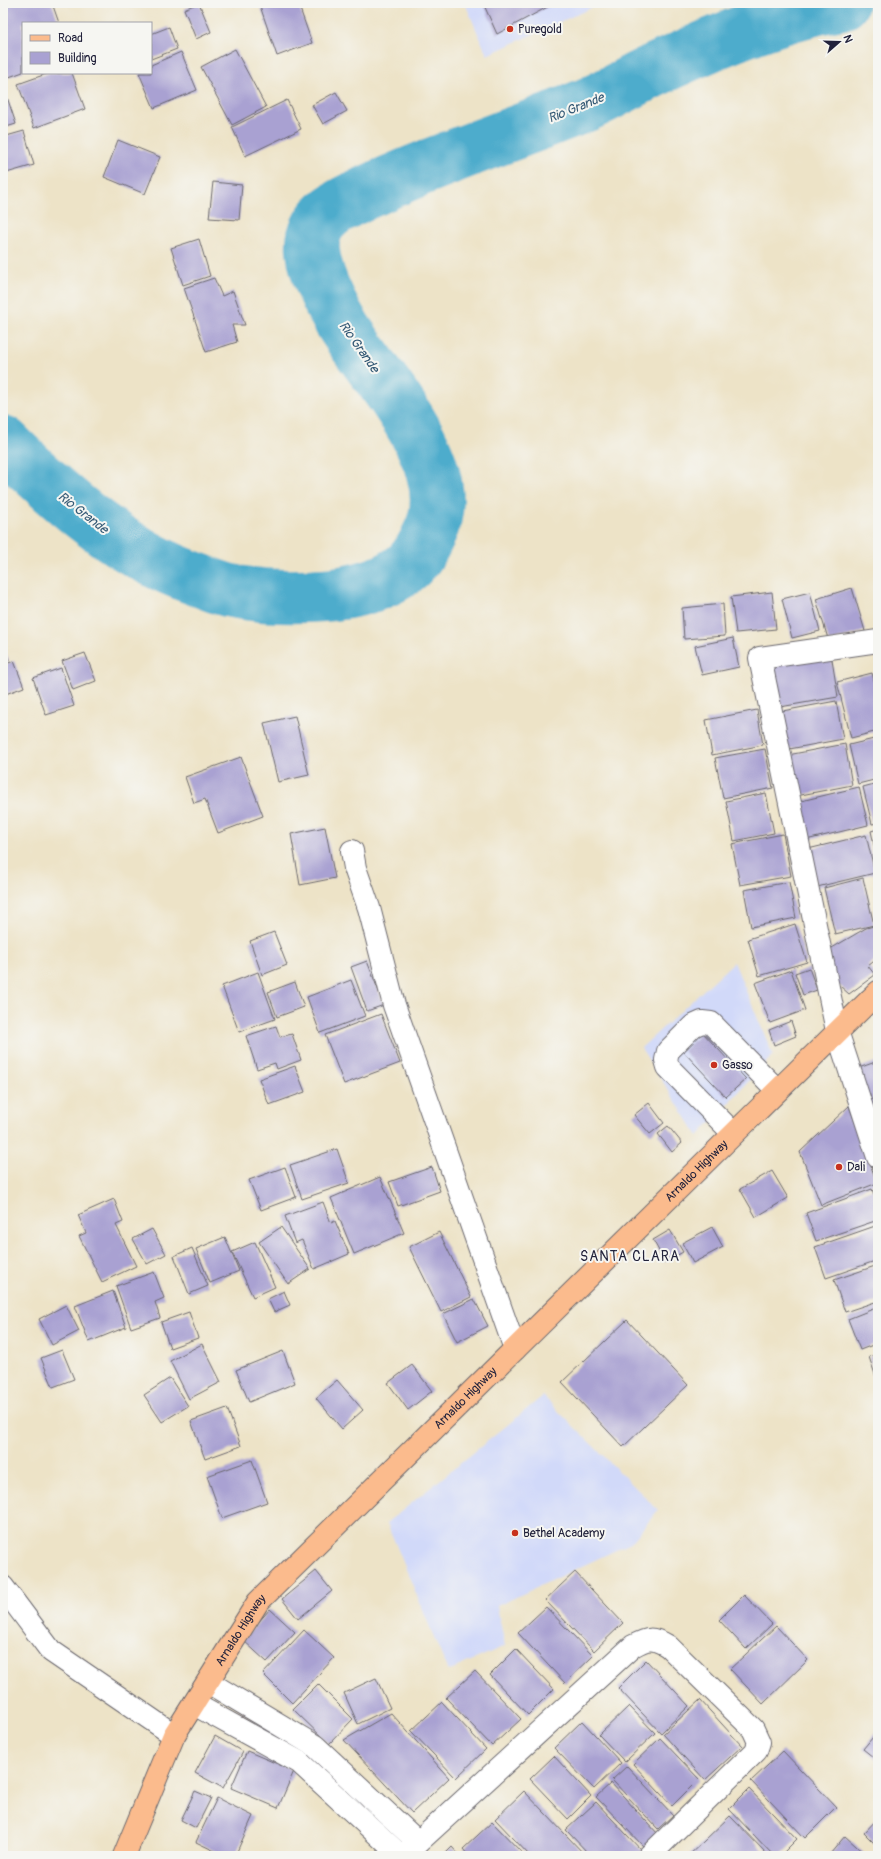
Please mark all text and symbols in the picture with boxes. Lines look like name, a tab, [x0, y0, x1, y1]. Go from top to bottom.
legend	[22, 22, 152, 74]
place label: Puregold	[518, 22, 562, 37]
north arrow	[819, 22, 859, 62]
marker: Puregold	[505, 24, 515, 34]
text: Road	[58, 31, 83, 46]
text: N	[841, 33, 855, 45]
text: Building	[58, 51, 97, 66]
water label: Rio Grande	[546, 89, 608, 126]
water label: Rio Grande	[336, 318, 383, 377]
water label: Rio Grande	[55, 489, 112, 538]
place label: Gasso	[722, 1058, 753, 1073]
marker: Gasso	[709, 1060, 719, 1070]
street label: Arnaldo Highway	[662, 1137, 731, 1205]
place label: Dali	[847, 1160, 865, 1175]
marker: Dali	[834, 1162, 844, 1172]
district label: SANTA CLARA	[580, 1248, 680, 1265]
street label: Arnaldo Highway	[431, 1364, 500, 1432]
place label: Bethel Academy	[523, 1526, 605, 1541]
marker: Bethel Academy	[510, 1528, 520, 1538]
street label: Arnaldo Highway	[212, 1591, 269, 1669]

